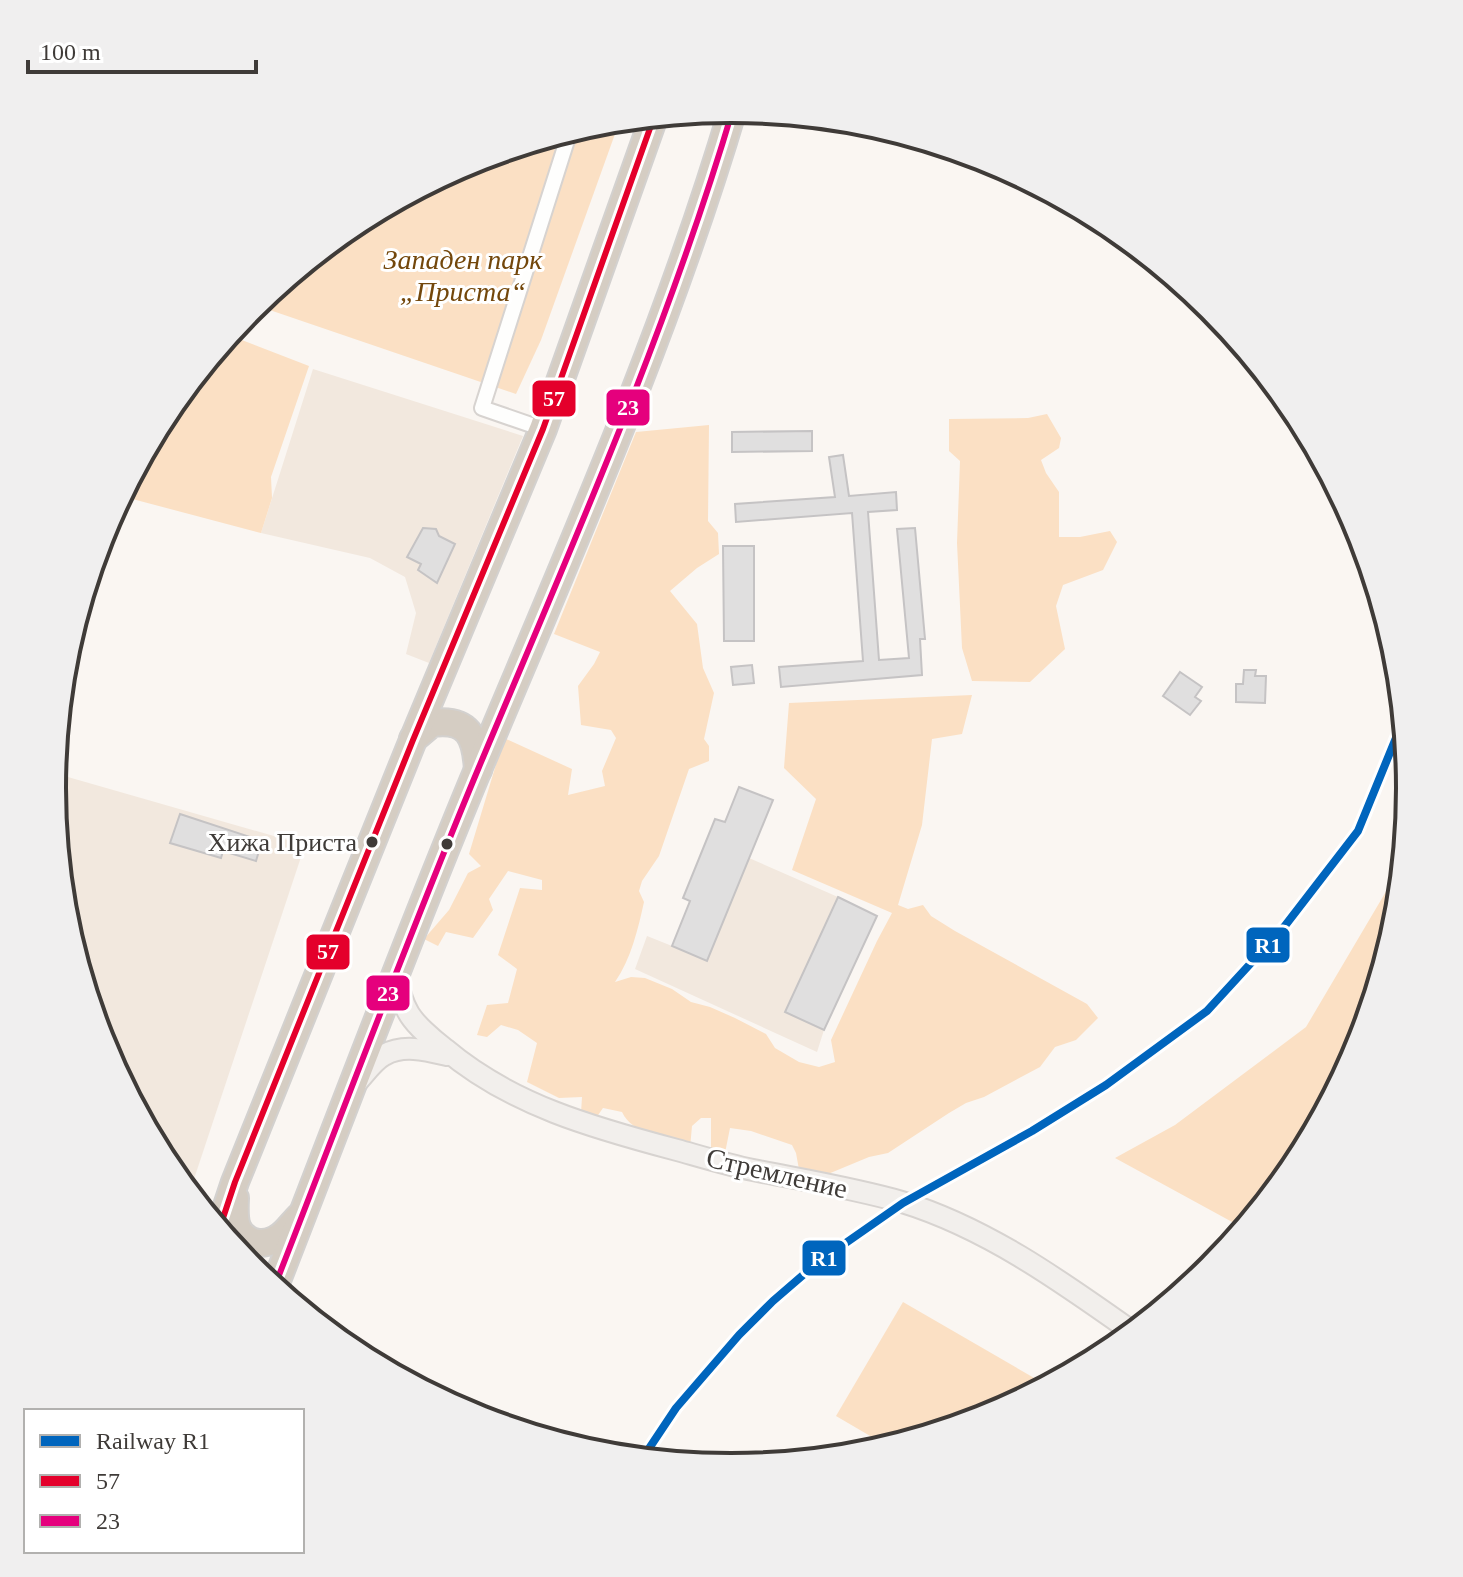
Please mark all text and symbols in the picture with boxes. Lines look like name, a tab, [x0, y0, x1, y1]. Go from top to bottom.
scale bar	[28, 24, 256, 74]
text: 100 m	[40, 39, 101, 65]
park label: Западен парк „Приста“	[384, 244, 543, 307]
line badge: 57	[531, 379, 577, 418]
text: 57	[543, 386, 565, 411]
line badge: 23	[605, 388, 651, 427]
text: 23	[617, 395, 639, 420]
place label: Хижа Приста	[208, 828, 357, 857]
marker: Хижа Приста	[364, 834, 380, 850]
unlabelled marker	[439, 836, 455, 852]
line badge: R1	[1245, 926, 1291, 964]
line badge: 57	[305, 933, 351, 971]
text: R1	[1255, 933, 1281, 958]
text: 57	[317, 939, 339, 964]
line badge: 23	[365, 974, 411, 1012]
text: 23	[377, 981, 399, 1006]
street label: Стремление	[703, 1142, 851, 1204]
line badge: R1	[801, 1239, 847, 1277]
text: R1	[811, 1246, 837, 1271]
legend	[24, 1409, 304, 1553]
text: Railway R1	[96, 1428, 210, 1454]
text: 57	[96, 1468, 120, 1494]
text: 23	[96, 1508, 120, 1534]

